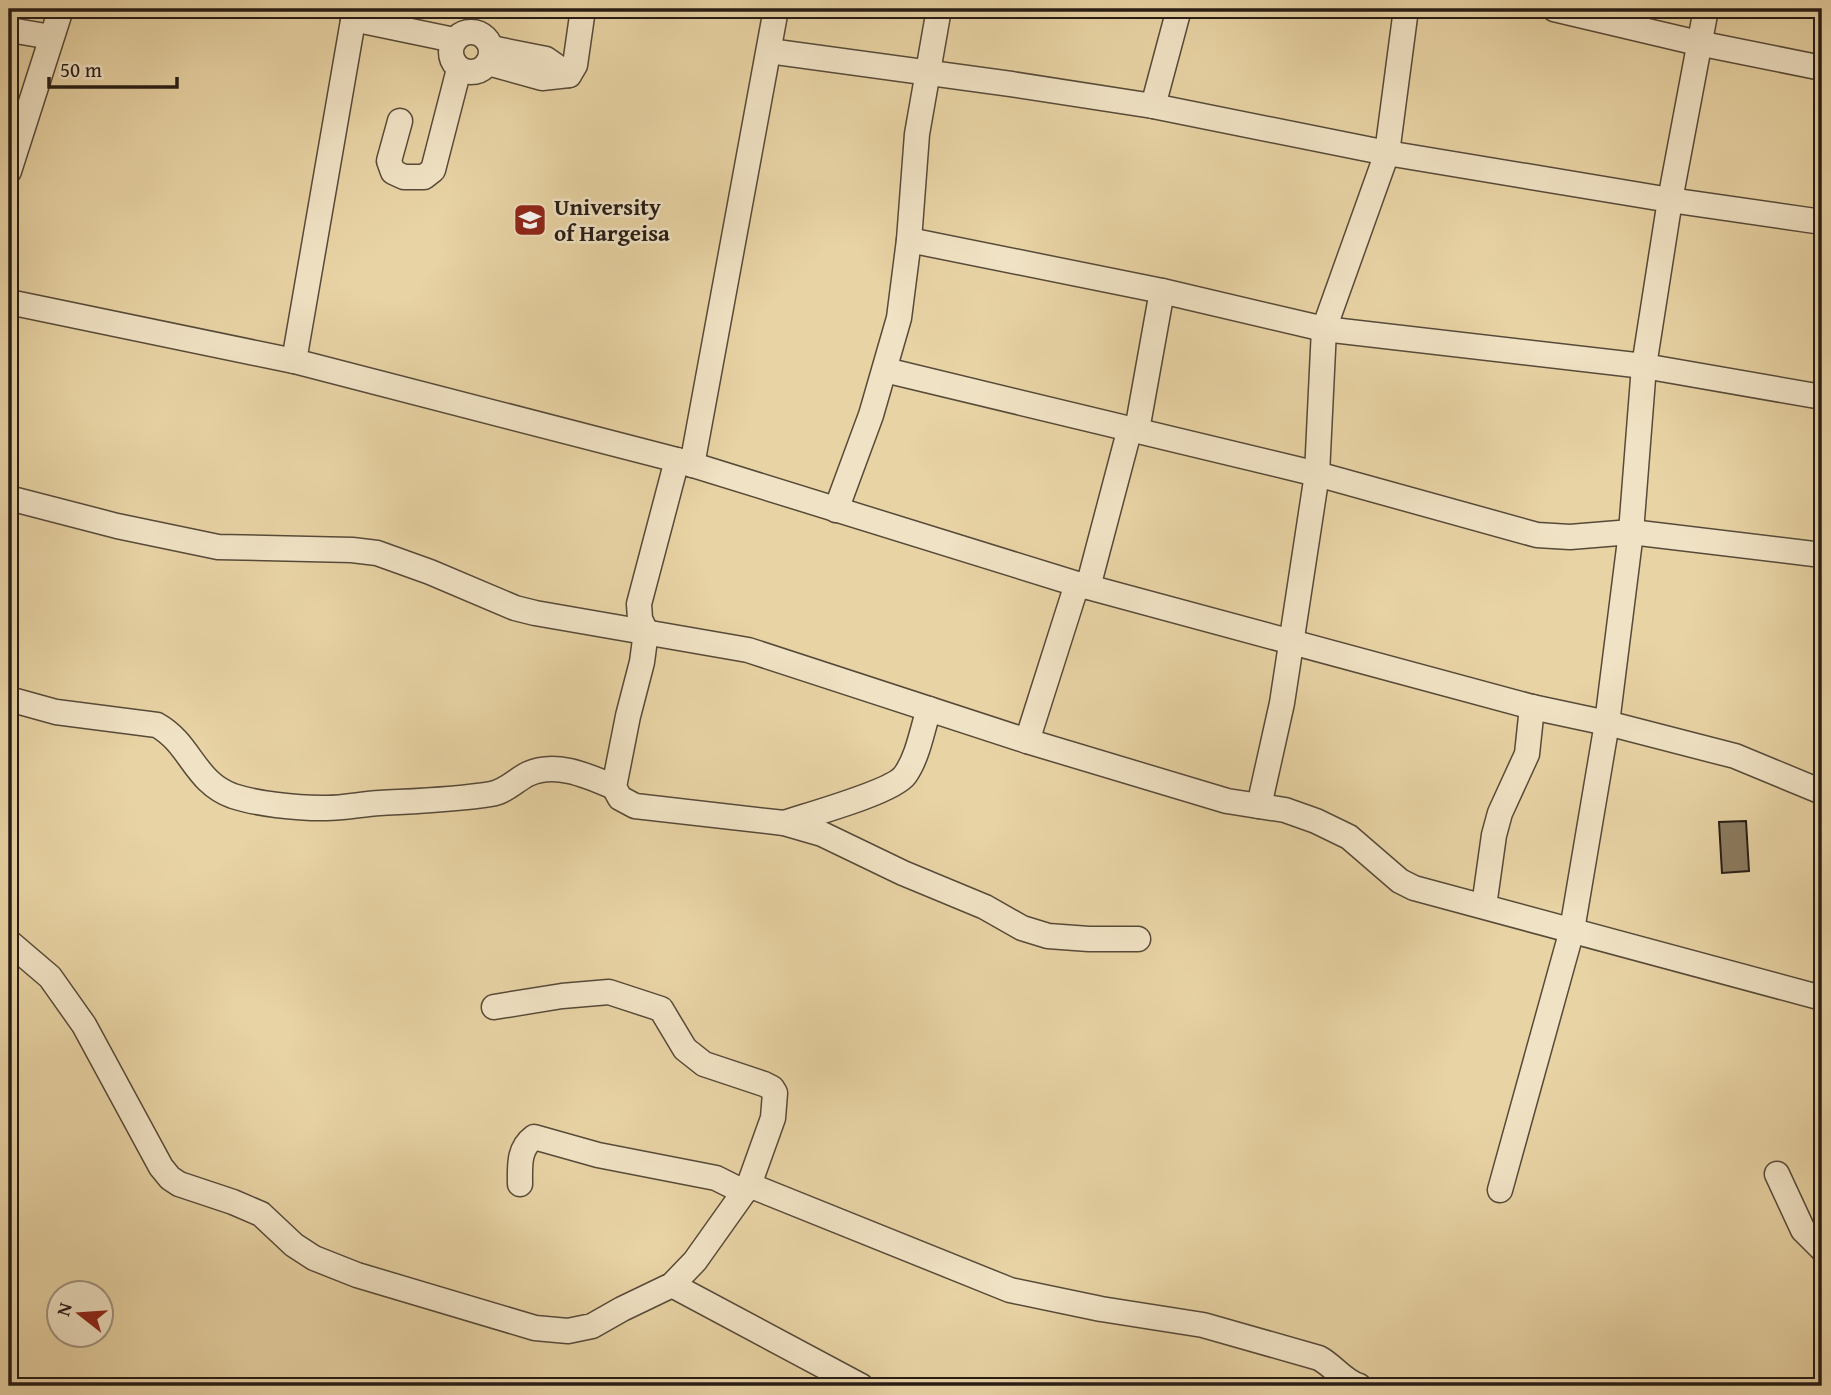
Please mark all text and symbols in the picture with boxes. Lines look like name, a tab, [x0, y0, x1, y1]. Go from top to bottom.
scale bar	[49, 46, 177, 90]
text: 50 m	[60, 54, 102, 85]
place label: University of Hargeisa	[554, 190, 670, 249]
school or university icon: University of Hargeisa	[511, 201, 549, 239]
north arrow	[46, 1280, 116, 1350]
text: N	[48, 1299, 79, 1319]

